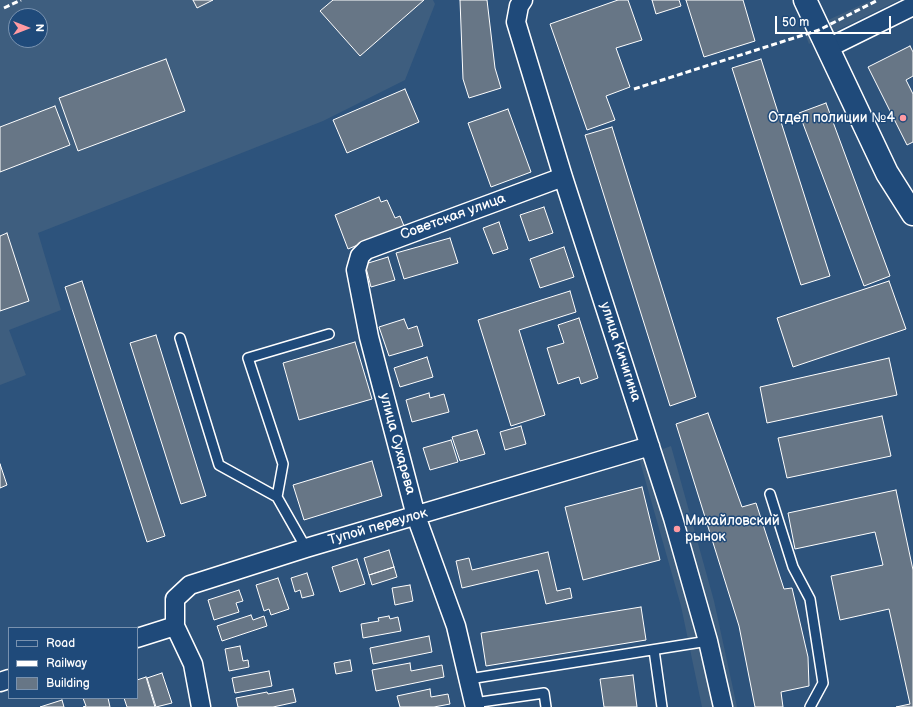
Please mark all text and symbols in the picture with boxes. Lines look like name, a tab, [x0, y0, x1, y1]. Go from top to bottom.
north arrow	[8, 8, 48, 48]
scale bar	[777, 8, 893, 34]
text: 50 m	[782, 15, 809, 30]
text: N	[33, 24, 46, 32]
place label: Отдел полиции №4	[768, 110, 895, 126]
marker: Отдел полиции №4	[898, 113, 908, 123]
street label: Советская улица	[398, 190, 508, 244]
street label: улица Кичигина	[596, 300, 644, 404]
street label: улица Сухарева	[375, 392, 419, 496]
street label: Тупой переулок	[326, 505, 430, 549]
place label: Михайловский рынок	[685, 513, 780, 546]
marker: Михайловский рынок	[672, 524, 682, 534]
legend	[8, 627, 138, 699]
text: Road	[46, 636, 75, 651]
text: Railway	[46, 656, 87, 671]
text: Building	[46, 676, 90, 691]

